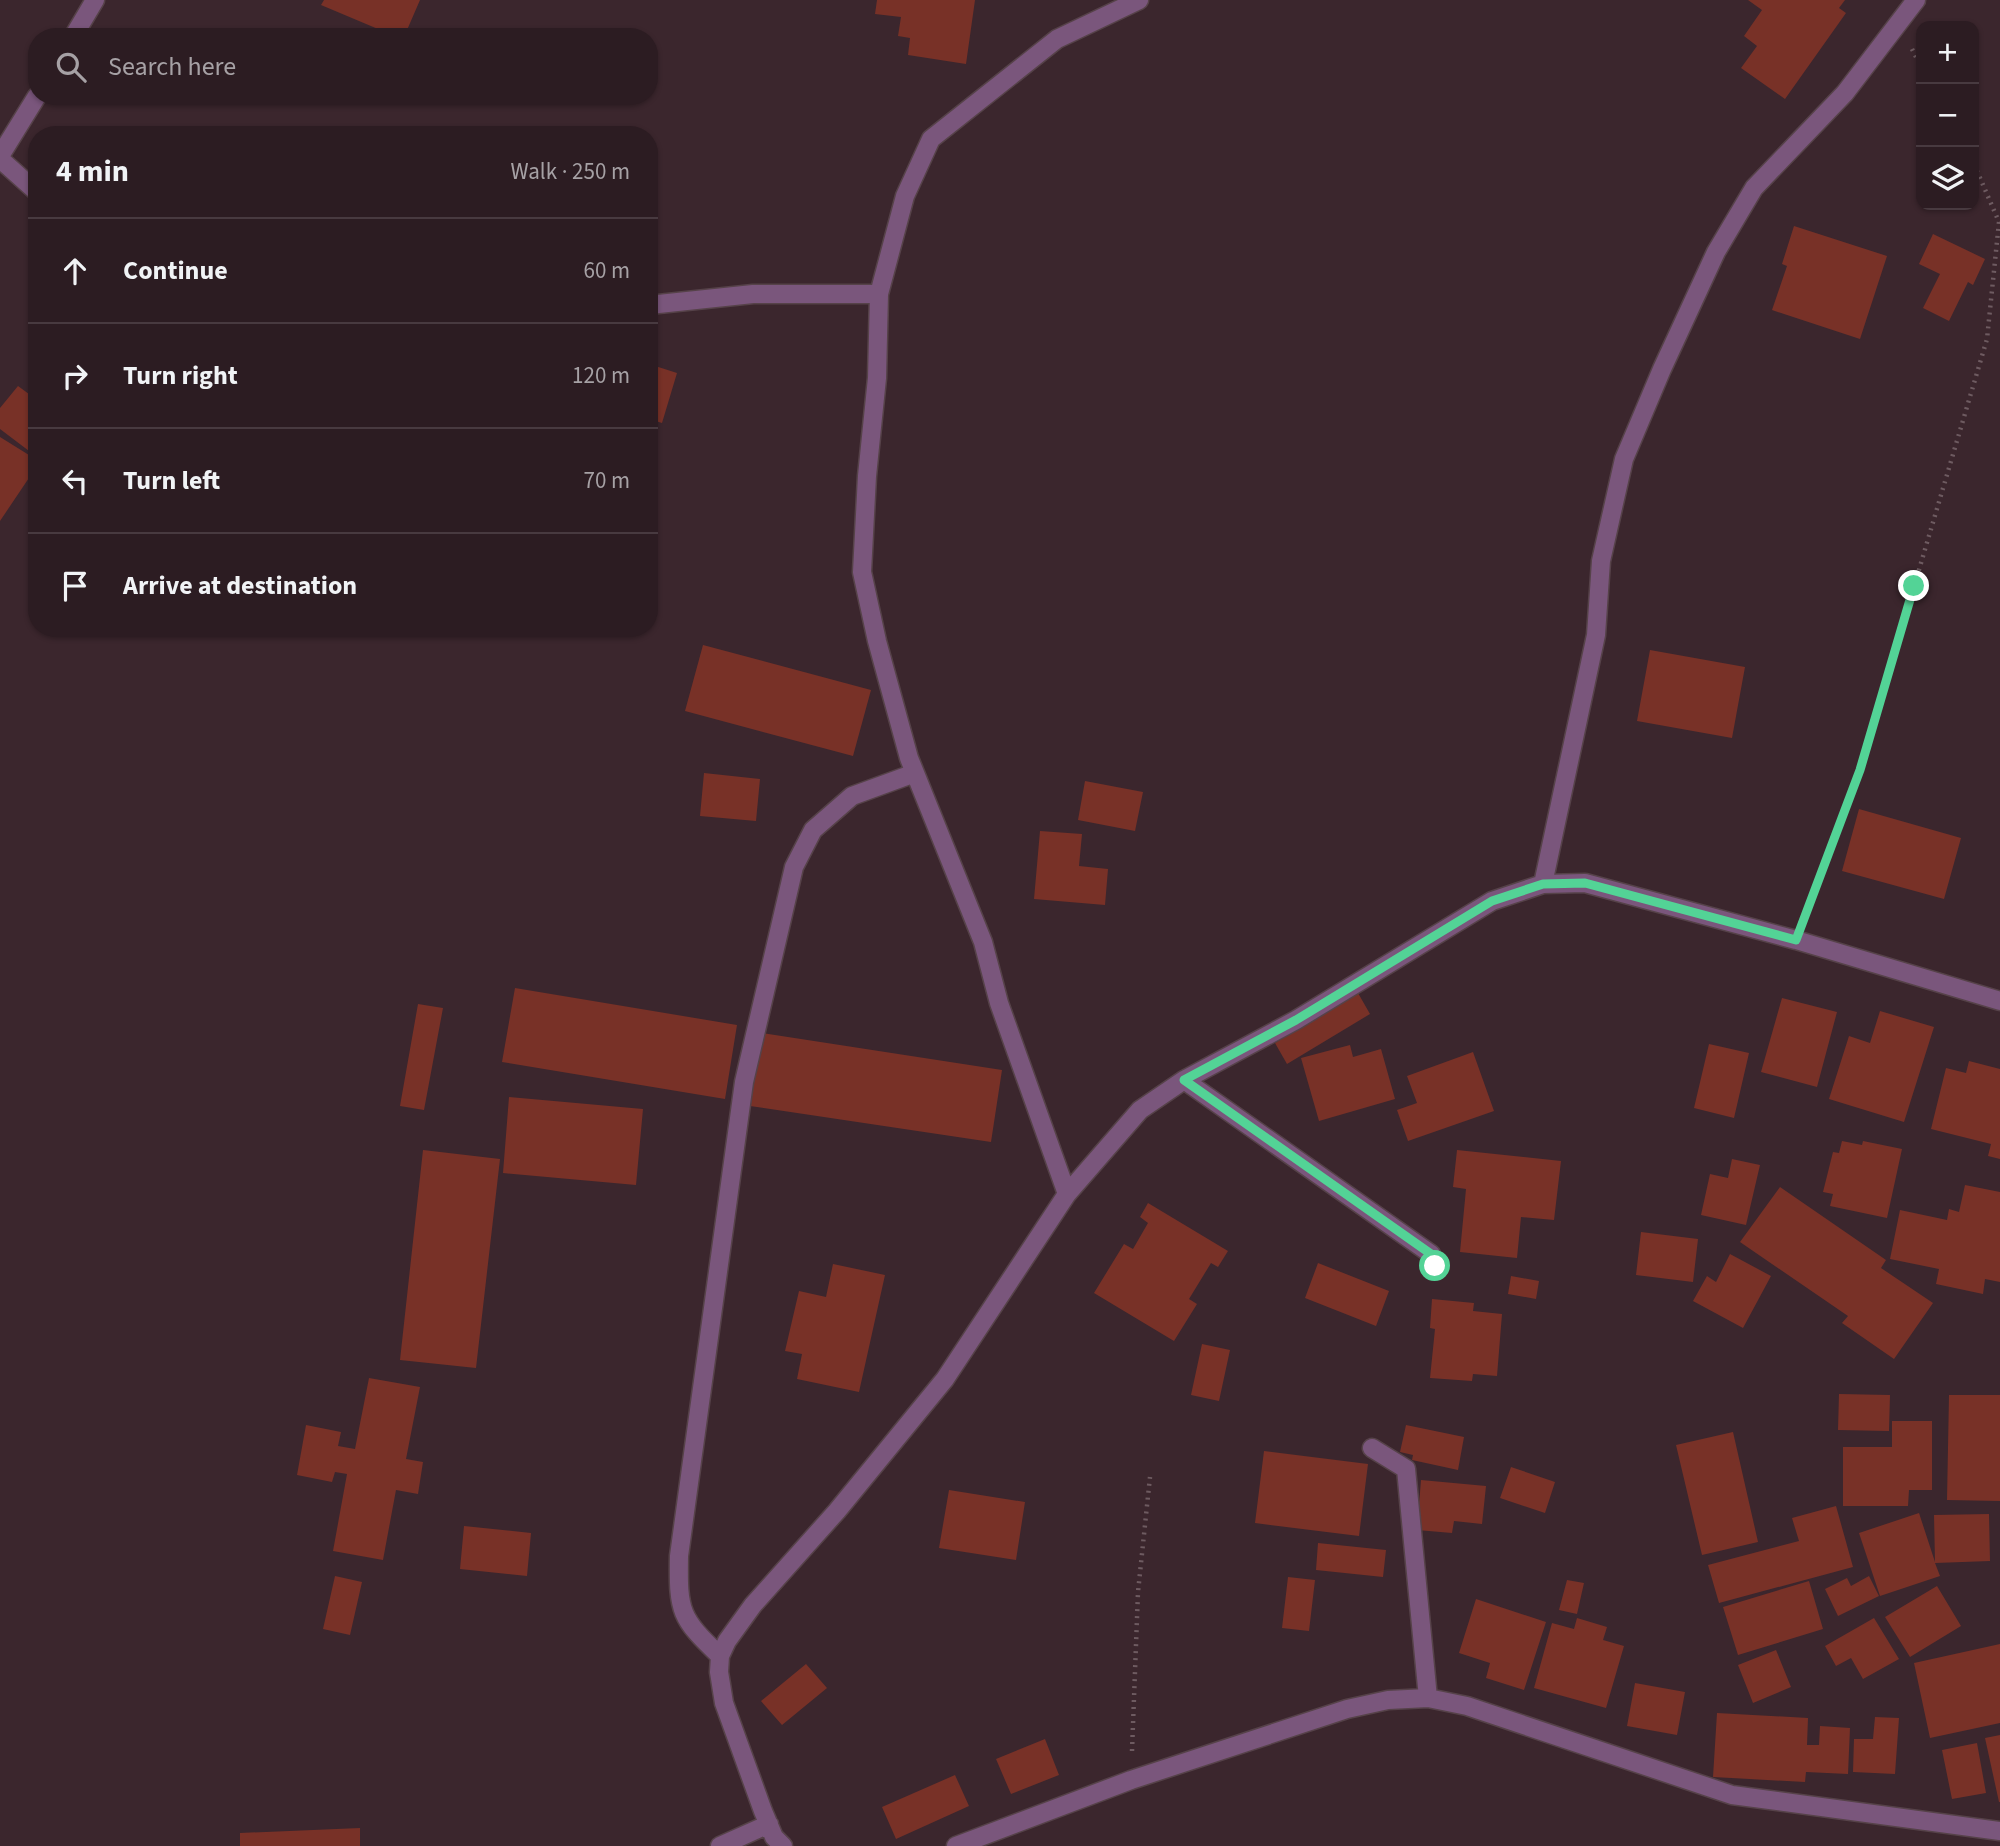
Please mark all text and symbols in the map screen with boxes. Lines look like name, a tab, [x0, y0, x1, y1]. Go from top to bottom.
map controls	[1916, 21, 1979, 210]
button: +	[1916, 21, 1979, 84]
search box	[28, 28, 658, 105]
icon: search	[52, 48, 90, 86]
text: Search here	[108, 48, 236, 85]
button: −	[1916, 84, 1979, 147]
button: layers	[1916, 147, 1979, 210]
text: 4 min	[56, 150, 129, 193]
text: Walk · 250 m	[511, 155, 630, 188]
icon: ahead	[56, 252, 94, 290]
text: Continue	[123, 252, 228, 289]
text: 60 m	[583, 254, 630, 287]
icon: right	[56, 357, 94, 395]
text: Turn right	[123, 357, 238, 394]
text: 120 m	[572, 359, 630, 392]
icon: left	[56, 462, 94, 500]
text: Turn left	[123, 462, 220, 499]
text: 70 m	[583, 464, 630, 497]
icon: arrive	[56, 567, 94, 605]
text: Arrive at destination	[123, 567, 357, 604]
route end	[1898, 570, 1929, 601]
route start	[1419, 1250, 1450, 1281]

